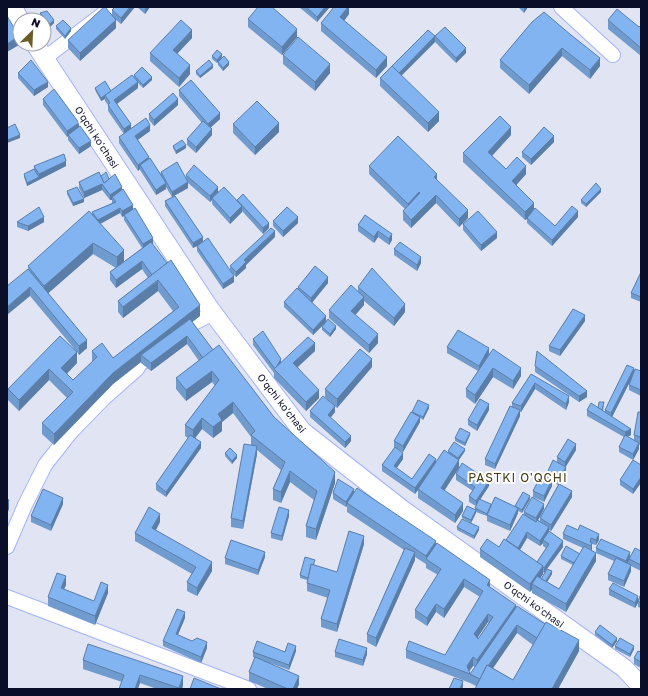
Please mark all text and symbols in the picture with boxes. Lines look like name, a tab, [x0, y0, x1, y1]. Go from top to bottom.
north arrow	[12, 12, 52, 52]
text: N	[30, 15, 43, 30]
street label: Oʻqchi koʻchasi	[73, 104, 121, 170]
street label: Oʻqchi koʻchasi	[255, 371, 309, 435]
district label: PASTKI O'QCHI	[468, 470, 568, 485]
street label: Oʻqchi koʻchasi	[502, 578, 566, 630]

